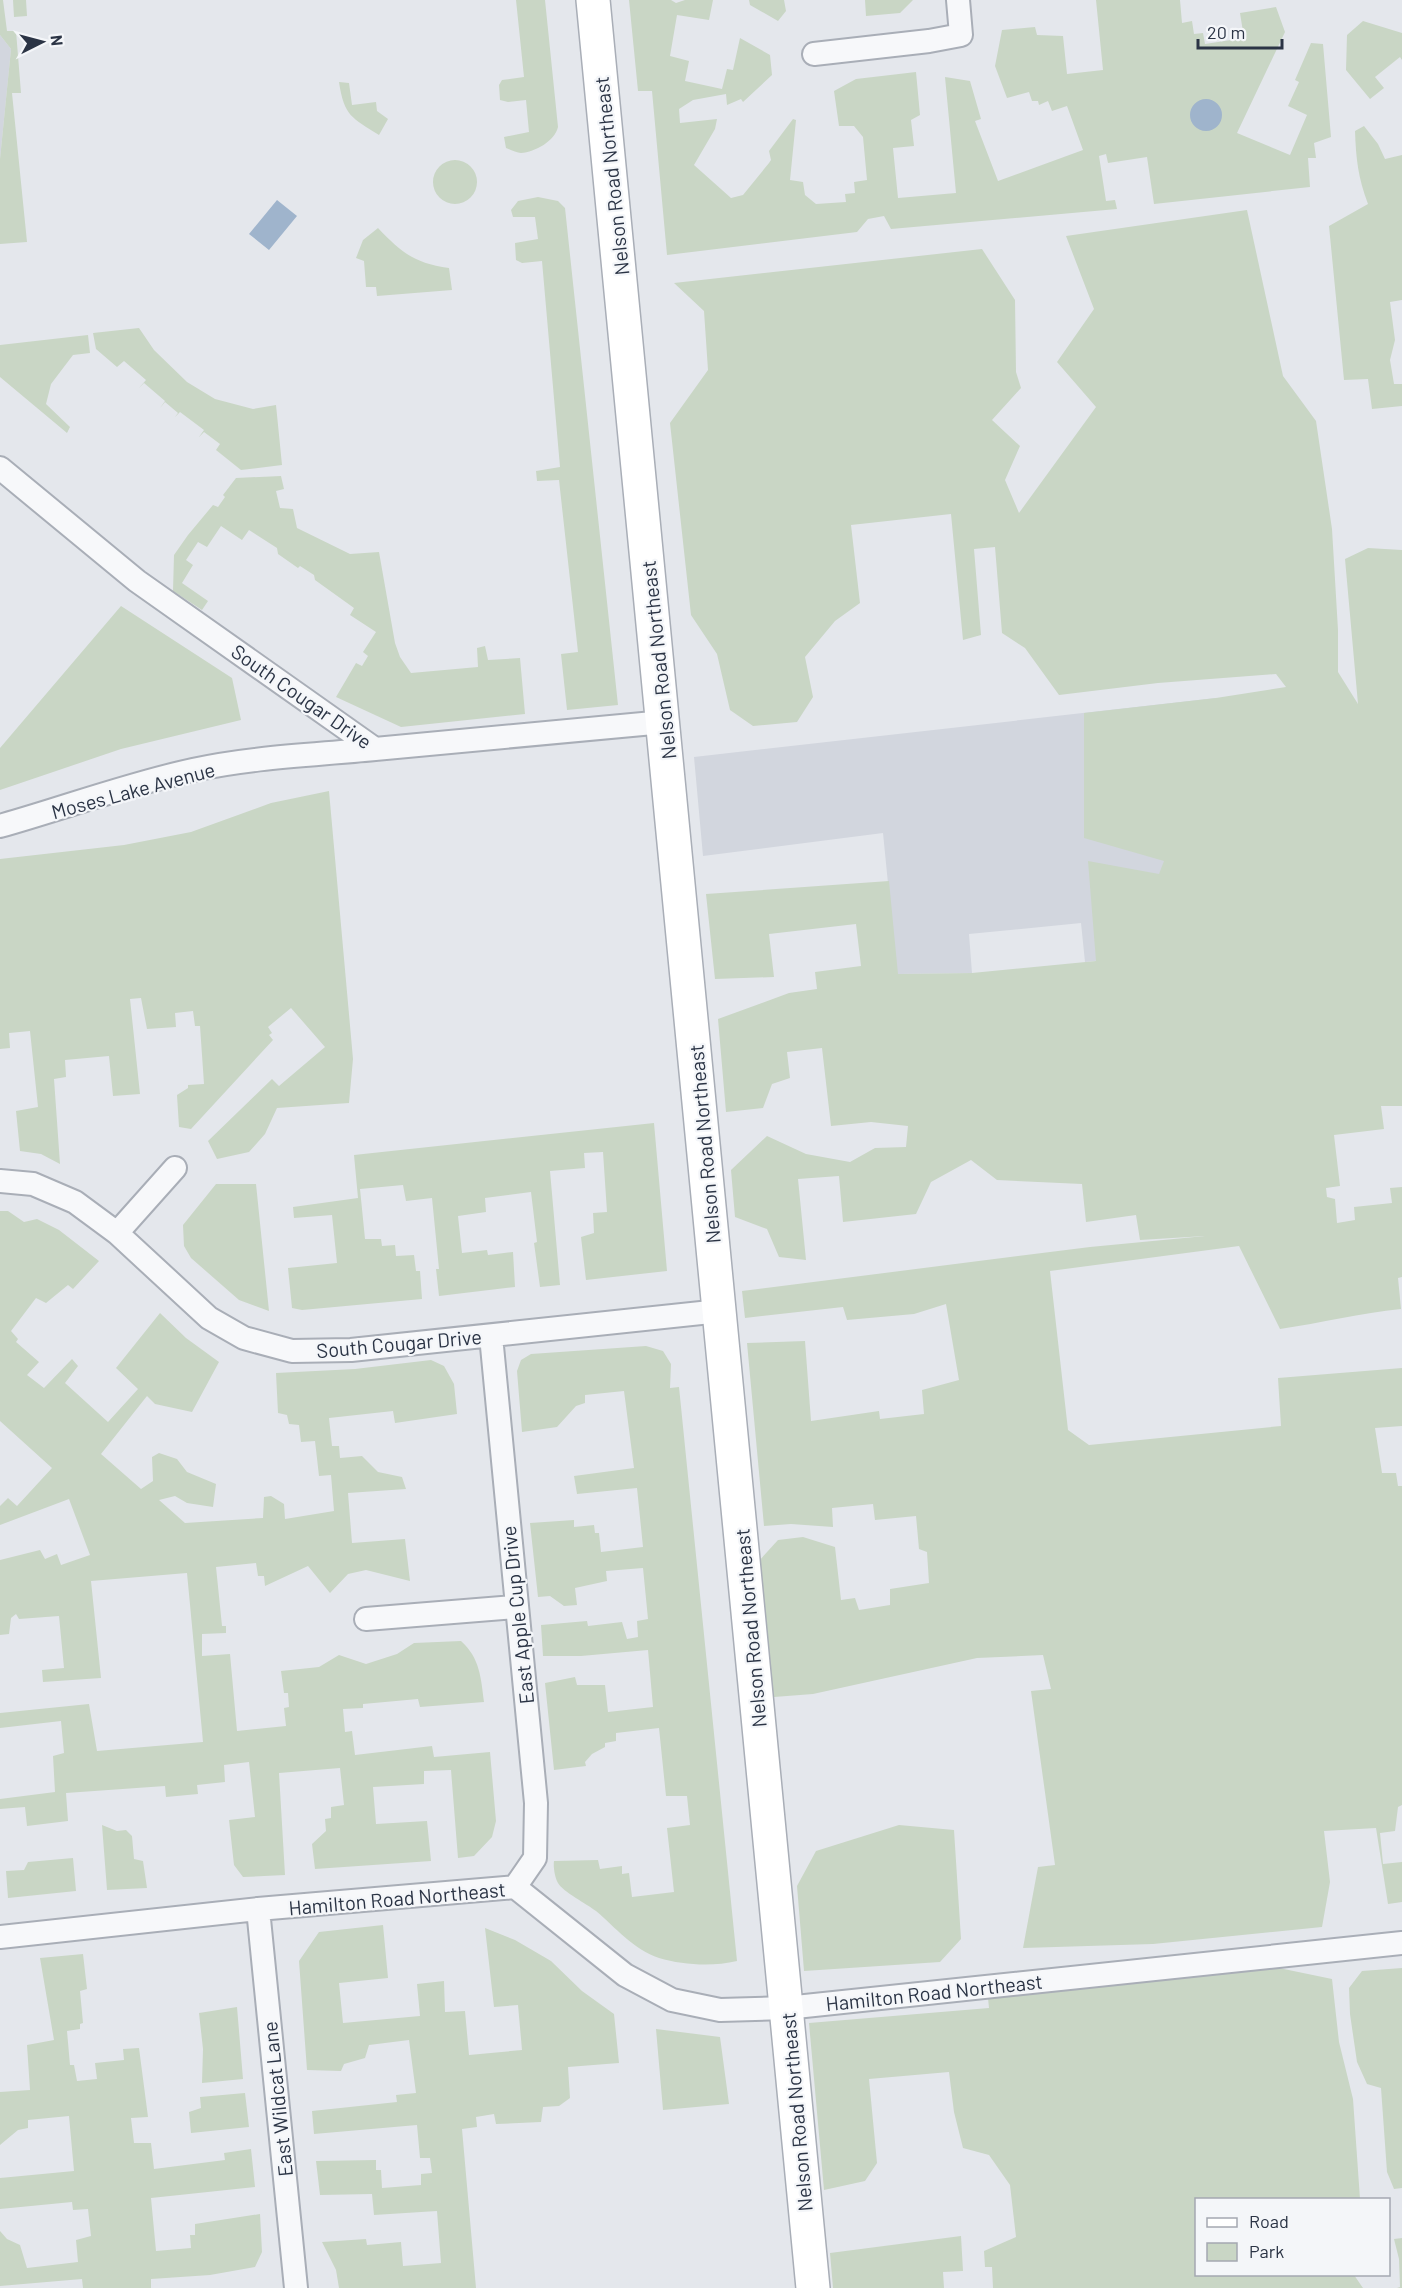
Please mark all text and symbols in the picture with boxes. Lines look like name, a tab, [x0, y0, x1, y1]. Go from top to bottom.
north arrow	[12, 12, 72, 72]
scale bar	[1198, 12, 1282, 50]
text: 20 m	[1207, 21, 1245, 43]
text: N	[47, 34, 67, 47]
street label: Nelson Road Northeast	[589, 75, 633, 277]
street label: Nelson Road Northeast	[636, 559, 680, 761]
street label: South Cougar Drive	[227, 639, 377, 753]
street label: Moses Lake Avenue	[49, 757, 217, 823]
street label: Nelson Road Northeast	[683, 1043, 725, 1245]
street label: South Cougar Drive	[315, 1324, 483, 1362]
street label: East Apple Cup Drive	[496, 1525, 538, 1705]
street label: Nelson Road Northeast	[729, 1527, 771, 1729]
street label: Hamilton Road Northeast	[287, 1877, 507, 1919]
street label: Hamilton Road Northeast	[824, 1969, 1044, 2015]
street label: Nelson Road Northeast	[775, 2011, 817, 2213]
street label: East Wildcat Lane	[257, 2020, 297, 2178]
legend	[1195, 2198, 1390, 2276]
text: Road	[1249, 2210, 1289, 2232]
text: Park	[1249, 2240, 1284, 2262]

